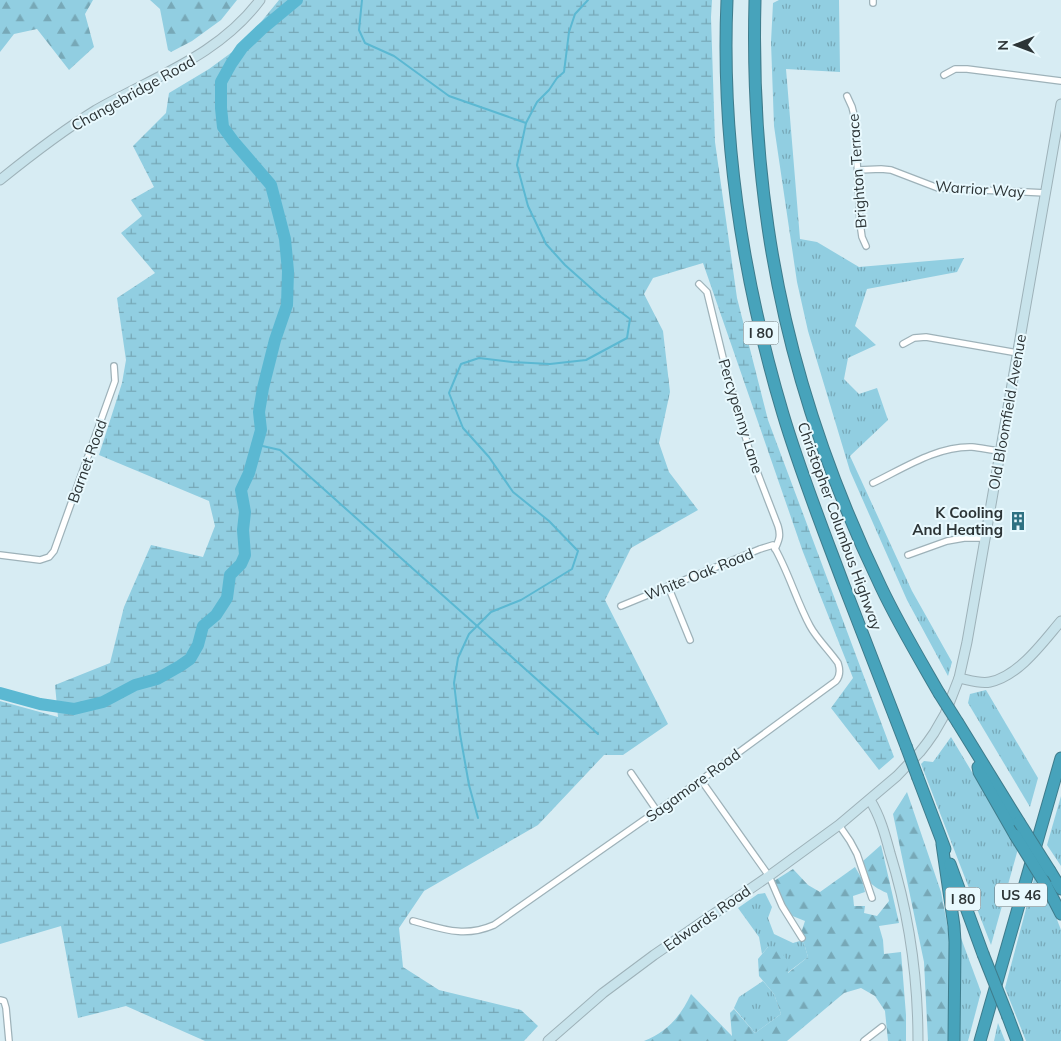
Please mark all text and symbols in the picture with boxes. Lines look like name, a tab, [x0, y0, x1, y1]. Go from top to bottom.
north arrow	[991, 20, 1041, 70]
text: N	[994, 40, 1012, 51]
street label: Changebridge Road	[68, 51, 198, 135]
street label: Brighton Terrace	[844, 113, 870, 229]
street label: Warrior Way	[934, 176, 1026, 202]
road number: I 80	[744, 322, 778, 344]
street label: Old Bloomfield Avenue	[984, 333, 1030, 491]
street label: Percypenny Lane	[715, 356, 767, 476]
street label: Barnet Road	[63, 417, 111, 505]
street label: Christopher Columbus Highway	[793, 419, 887, 633]
place label: K Cooling And Heating	[912, 503, 1003, 539]
building icon: K Cooling And Heating	[1007, 510, 1029, 532]
street label: White Oak Road	[642, 544, 756, 604]
street label: Sagamore Road	[642, 744, 744, 826]
street label: Edwards Road	[660, 881, 754, 955]
road number: US 46	[995, 884, 1047, 906]
road number: I 80	[946, 888, 980, 911]

